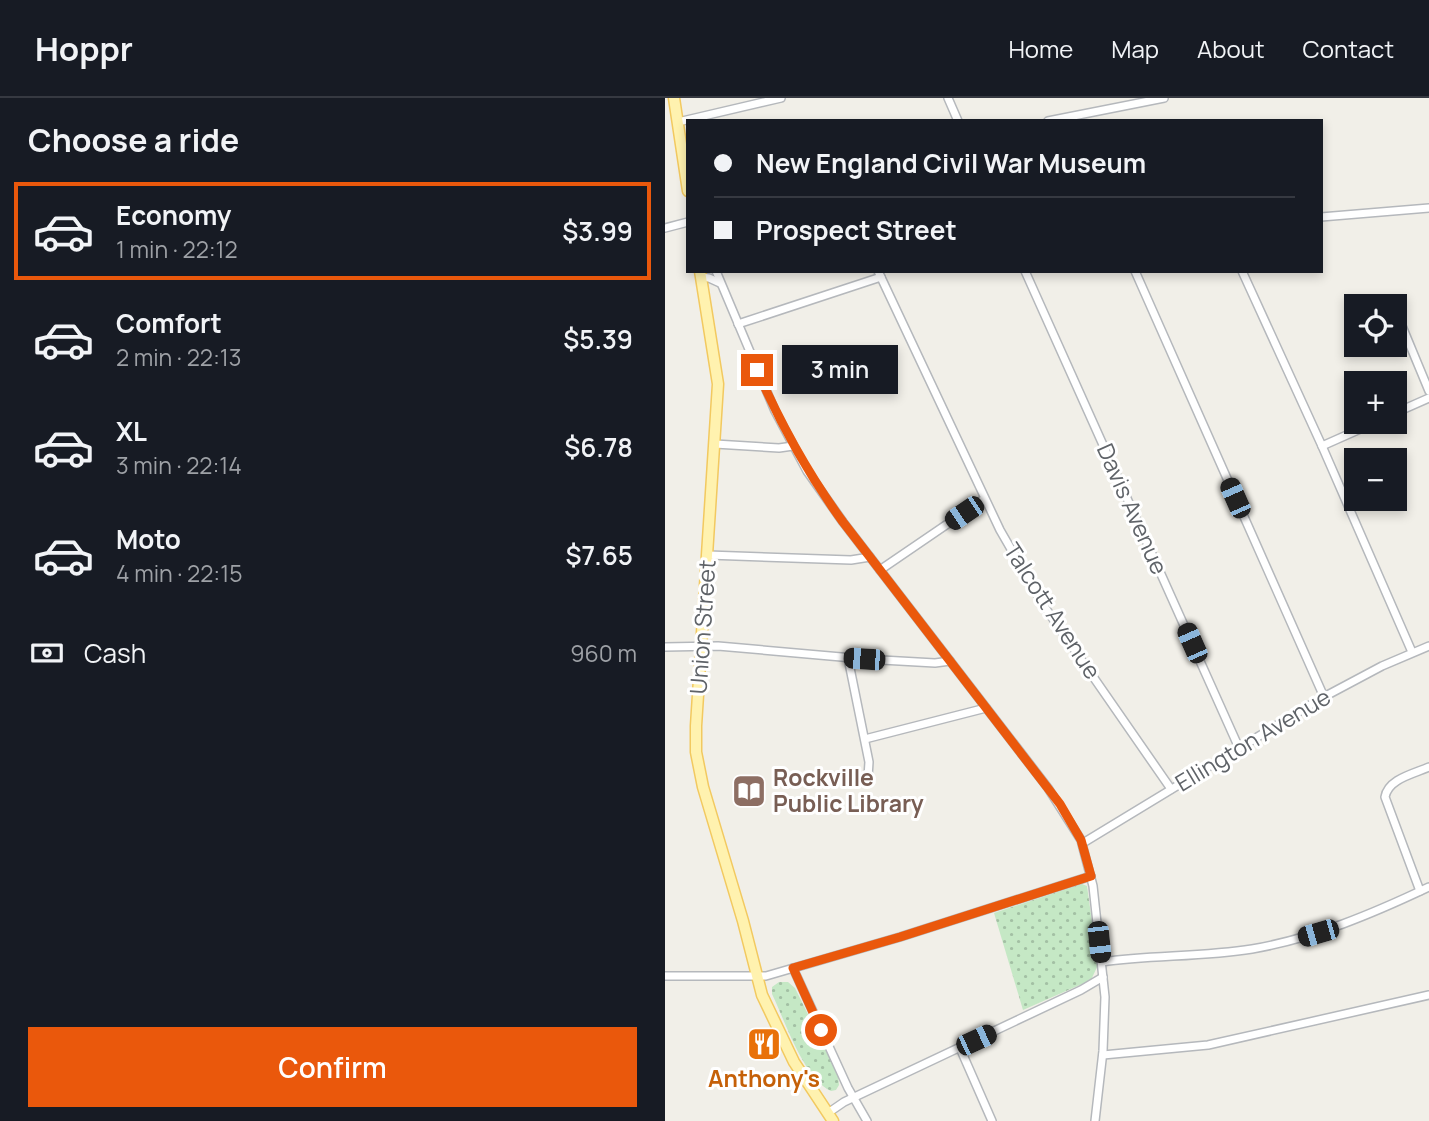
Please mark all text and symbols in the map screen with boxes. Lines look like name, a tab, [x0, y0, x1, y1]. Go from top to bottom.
text: Hoppr	[35, 26, 133, 71]
text: Home	[1008, 32, 1073, 65]
text: Map	[1111, 32, 1159, 65]
text: About	[1197, 32, 1265, 65]
text: Contact	[1303, 32, 1394, 65]
text: Choose a ride	[28, 118, 239, 162]
text: New England Civil War Museum	[756, 145, 1146, 181]
text: Economy	[116, 197, 231, 233]
icon: car	[32, 200, 95, 263]
text: Prospect Street	[756, 212, 957, 248]
text: $3.99	[562, 213, 633, 249]
text: 1 min · 22:12	[116, 233, 238, 265]
map controls	[1344, 294, 1407, 511]
button: locate	[1344, 294, 1407, 357]
text: Comfort	[116, 305, 222, 341]
icon: car	[32, 308, 95, 371]
text: $5.39	[563, 321, 633, 357]
text: 2 min · 22:13	[116, 341, 241, 373]
callout: 3 min	[781, 345, 897, 394]
text: 3 min	[811, 353, 869, 385]
route end	[741, 354, 773, 386]
button: +	[1344, 371, 1407, 434]
text: XL	[116, 413, 147, 449]
icon: car	[32, 416, 95, 479]
text: $6.78	[564, 429, 633, 465]
street label: Davis Avenue	[1090, 438, 1176, 579]
button: −	[1344, 448, 1407, 511]
text: 3 min · 22:14	[116, 449, 242, 481]
car	[1217, 475, 1254, 521]
car	[941, 493, 988, 533]
text: Moto	[116, 521, 181, 557]
icon: car	[32, 524, 95, 587]
street label: Talcott Avenue	[997, 536, 1109, 685]
text: $7.65	[565, 537, 633, 573]
text: 4 min · 22:15	[116, 557, 242, 589]
street label: Union Street	[681, 559, 723, 695]
car	[1174, 620, 1211, 666]
icon: cash	[28, 634, 66, 672]
text: Cash	[84, 635, 146, 671]
text: 960 m	[570, 637, 637, 669]
car	[843, 647, 886, 671]
street label: Ellington Avenue	[1169, 680, 1336, 798]
place label: Rockville Public Library	[773, 761, 924, 819]
library icon: Rockville Public Library	[730, 772, 768, 810]
car	[1295, 917, 1342, 949]
car	[1087, 920, 1112, 964]
route start	[805, 1014, 837, 1046]
car	[953, 1022, 1000, 1058]
restaurant icon: Anthony's	[745, 1025, 783, 1063]
button: Confirm	[28, 1027, 637, 1107]
place label: Anthony's	[708, 1062, 820, 1094]

